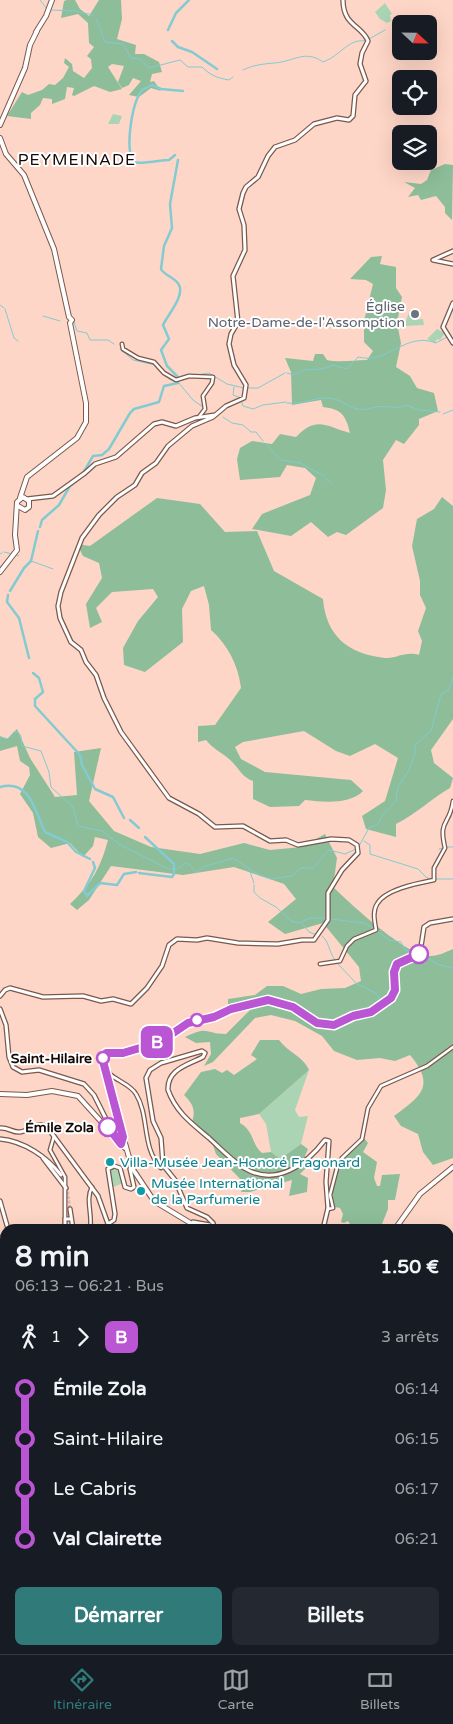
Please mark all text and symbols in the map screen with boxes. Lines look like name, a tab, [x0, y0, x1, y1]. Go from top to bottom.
north arrow	[392, 15, 438, 60]
map controls	[392, 15, 437, 170]
button: locate	[392, 70, 437, 115]
button: layers	[392, 125, 437, 170]
district label: PEYMEINADE	[18, 150, 136, 170]
place label: Église Notre-Dame-de-l'Assomption	[208, 298, 405, 331]
marker: Église Notre-Dame-de-l'Assomption	[409, 308, 421, 320]
unlabelled marker	[409, 944, 429, 964]
unlabelled marker	[190, 1013, 204, 1027]
line badge: B	[141, 1026, 173, 1058]
text: B	[151, 1031, 163, 1053]
place label: Saint-Hilaire	[11, 1050, 92, 1067]
marker: Saint-Hilaire	[96, 1051, 110, 1065]
marker: Émile Zola	[98, 1117, 118, 1137]
place label: Émile Zola	[25, 1119, 94, 1136]
place label: Villa-Musée Jean-Honoré Fragonard	[120, 1154, 360, 1171]
marker: Villa-Musée Jean-Honoré Fragonard	[104, 1156, 116, 1168]
place label: Musée International de la Parfumerie	[151, 1175, 283, 1208]
marker: Musée International de la Parfumerie	[135, 1185, 147, 1197]
text: 8 min	[15, 1240, 90, 1274]
text: 1.50 €	[380, 1256, 439, 1278]
text: 06:13 – 06:21 · Bus	[15, 1276, 164, 1296]
icon: walk	[15, 1323, 43, 1351]
icon: forward	[69, 1323, 97, 1351]
text: B	[115, 1326, 128, 1348]
text: 1	[51, 1327, 61, 1347]
text: 3 arrêts	[381, 1327, 439, 1347]
text: Émile Zola	[53, 1378, 147, 1400]
text: 06:14	[395, 1379, 439, 1399]
text: Saint-Hilaire	[53, 1428, 163, 1450]
text: 06:15	[395, 1429, 439, 1449]
text: Le Cabris	[53, 1478, 137, 1500]
text: 06:17	[395, 1479, 439, 1499]
text: Val Clairette	[53, 1528, 162, 1550]
text: 06:21	[395, 1529, 439, 1549]
button: Démarrer	[15, 1587, 222, 1645]
button: Billets	[232, 1587, 439, 1645]
tab: Itinéraire	[53, 1666, 112, 1713]
tab: Carte	[218, 1666, 254, 1713]
tab: Billets	[360, 1666, 400, 1713]

